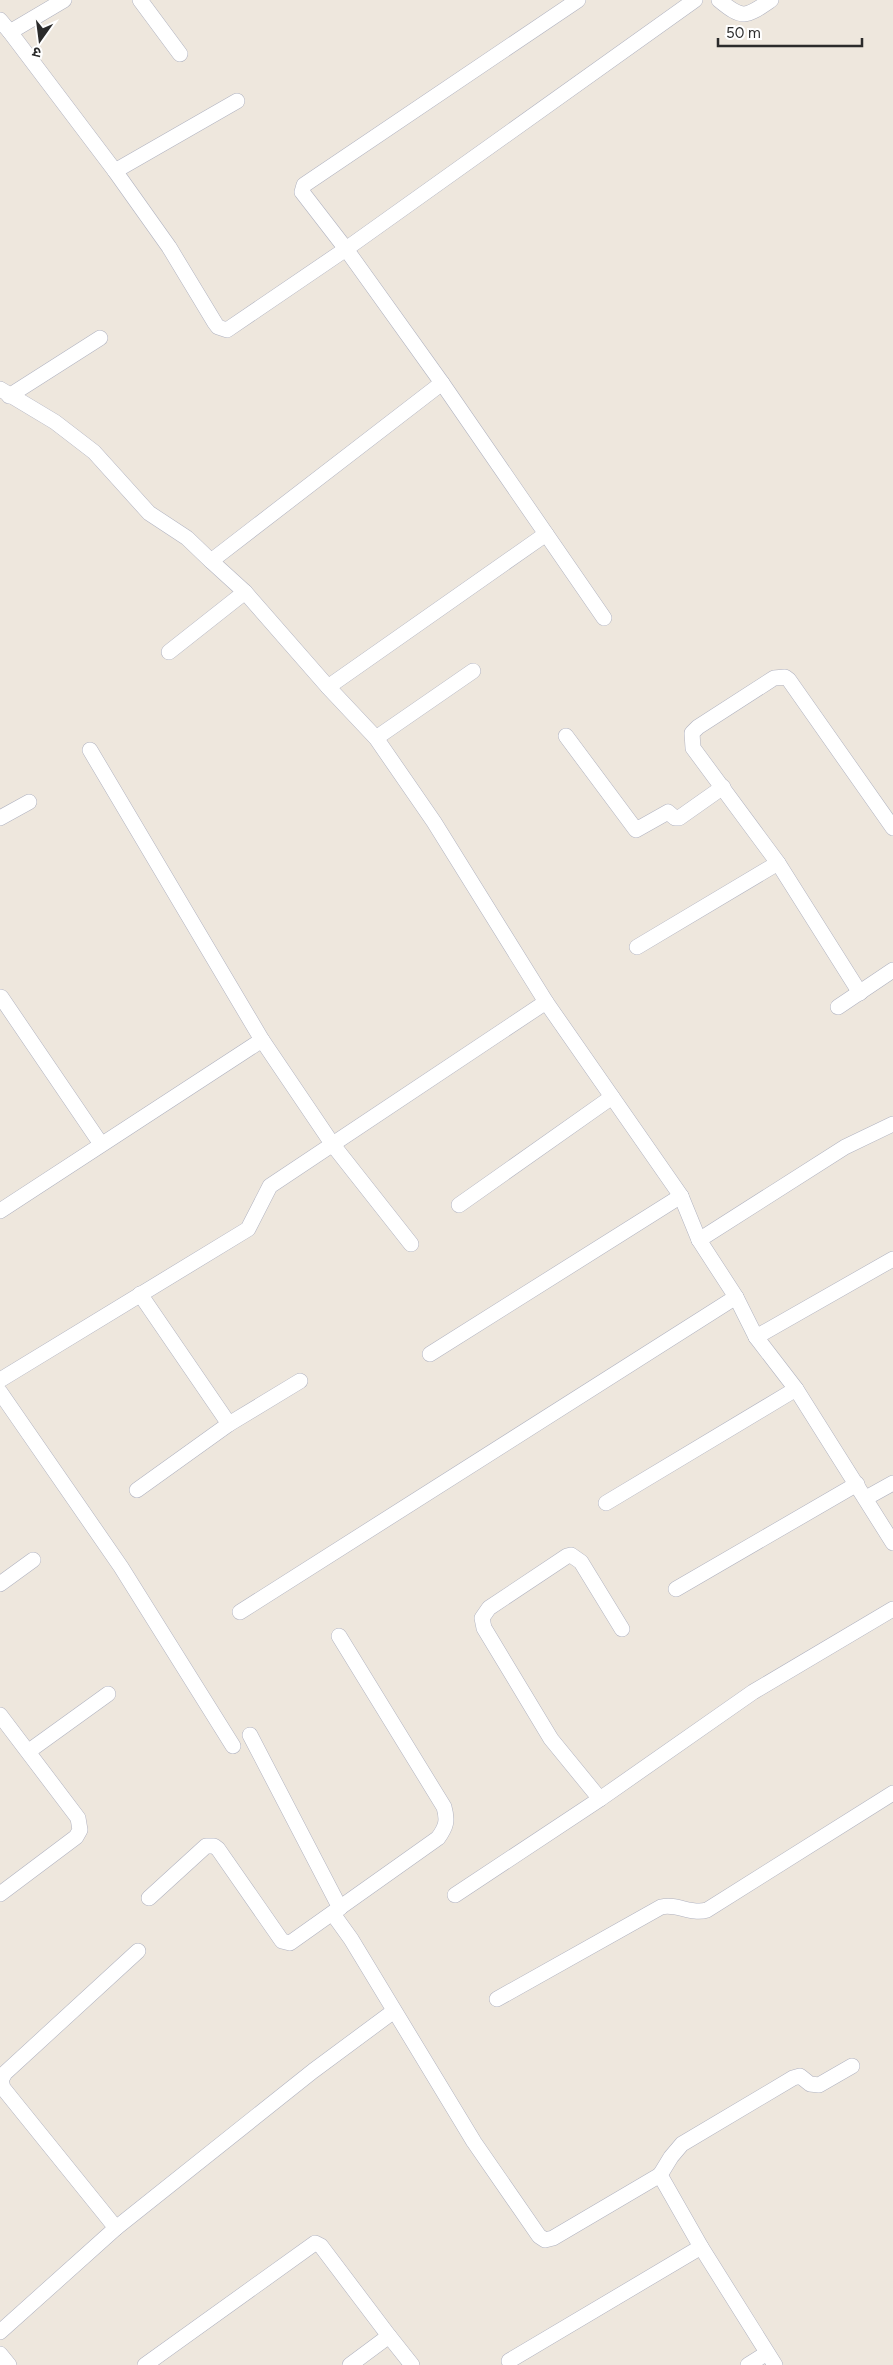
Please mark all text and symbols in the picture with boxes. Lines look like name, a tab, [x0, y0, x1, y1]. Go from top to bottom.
north arrow	[15, 15, 65, 65]
scale bar	[718, 15, 862, 47]
text: 50 m	[726, 24, 761, 42]
text: उ	[30, 43, 43, 61]

